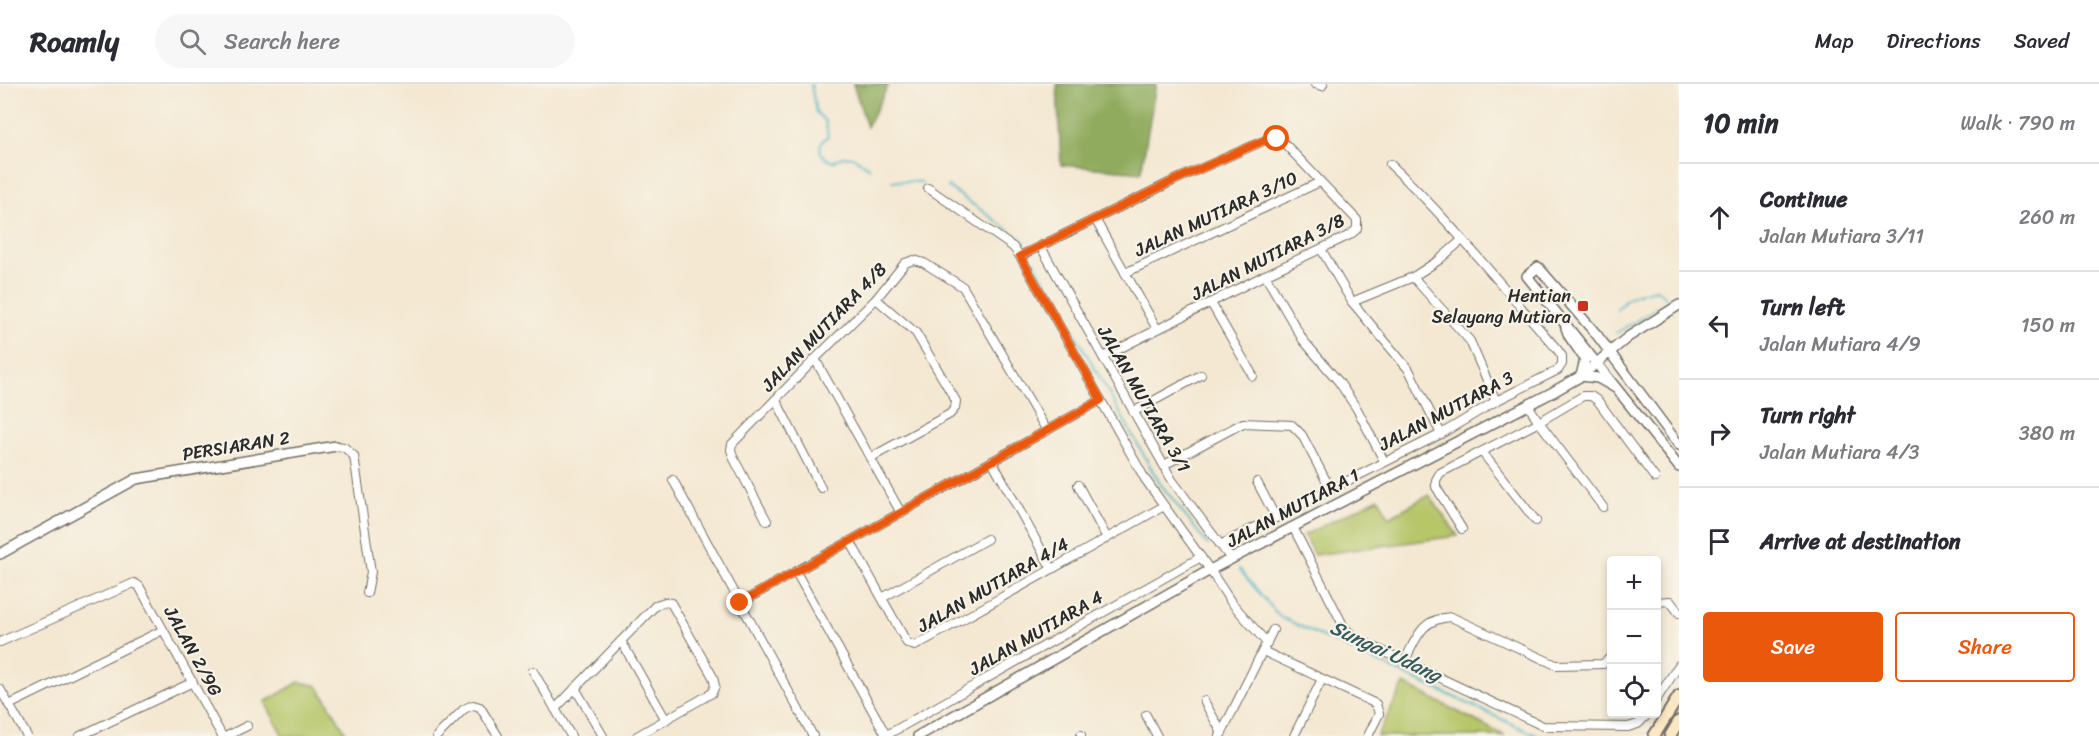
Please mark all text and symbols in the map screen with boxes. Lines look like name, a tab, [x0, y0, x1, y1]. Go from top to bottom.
search box	[155, 14, 575, 68]
text: Roamly	[30, 17, 119, 66]
text: Search here	[224, 22, 340, 61]
text: Map	[1815, 22, 1853, 60]
text: Directions	[1886, 22, 1981, 60]
text: Saved	[2014, 22, 2069, 60]
icon: search	[176, 25, 209, 58]
text: 10 min	[1703, 100, 1779, 146]
text: Walk · 790 m	[1961, 106, 2075, 141]
route start	[1263, 125, 1289, 151]
street label: JALAN MUTIARA 3/10	[1128, 162, 1303, 266]
text: Continue	[1760, 180, 1848, 219]
text: 260 m	[2019, 200, 2075, 235]
icon: ahead	[1703, 201, 1736, 234]
street label: JALAN MUTIARA 3/8	[1185, 204, 1351, 310]
text: Jalan Mutiara 3/11	[1760, 219, 1924, 254]
street label: JALAN MUTIARA 4/8	[753, 255, 895, 400]
place label: Hentian Selayang Mutiara	[1432, 280, 1571, 333]
text: Turn left	[1760, 288, 1845, 327]
marker: Hentian Selayang Mutiara	[1576, 299, 1590, 313]
text: 150 m	[2021, 308, 2075, 343]
icon: left	[1703, 309, 1736, 342]
street label: JALAN MUTIARA 3/1	[1088, 318, 1199, 479]
text: Jalan Mutiara 4/9	[1760, 327, 1921, 362]
street label: JALAN MUTIARA 3	[1372, 362, 1519, 461]
text: Turn right	[1760, 396, 1855, 435]
text: 380 m	[2019, 416, 2075, 451]
icon: right	[1703, 417, 1736, 450]
street label: PERSIARAN 2	[180, 422, 292, 470]
text: Jalan Mutiara 4/3	[1760, 435, 1919, 470]
street label: JALAN MUTIARA 1	[1220, 459, 1366, 557]
text: Arrive at destination	[1760, 522, 1961, 561]
icon: arrive	[1703, 525, 1736, 558]
street label: JALAN MUTIARA 4/4	[914, 533, 1072, 637]
map controls	[1607, 556, 1661, 718]
button: +	[1607, 556, 1661, 610]
street label: JALAN MUTIARA 4	[966, 586, 1106, 680]
route end	[726, 589, 752, 615]
street label: JALAN 2/9G	[154, 599, 231, 703]
water label: Sungai Udang	[1324, 610, 1449, 693]
button: −	[1607, 610, 1661, 664]
button: Save	[1703, 612, 1883, 682]
button: Share	[1895, 612, 2075, 682]
button: locate	[1607, 664, 1661, 718]

